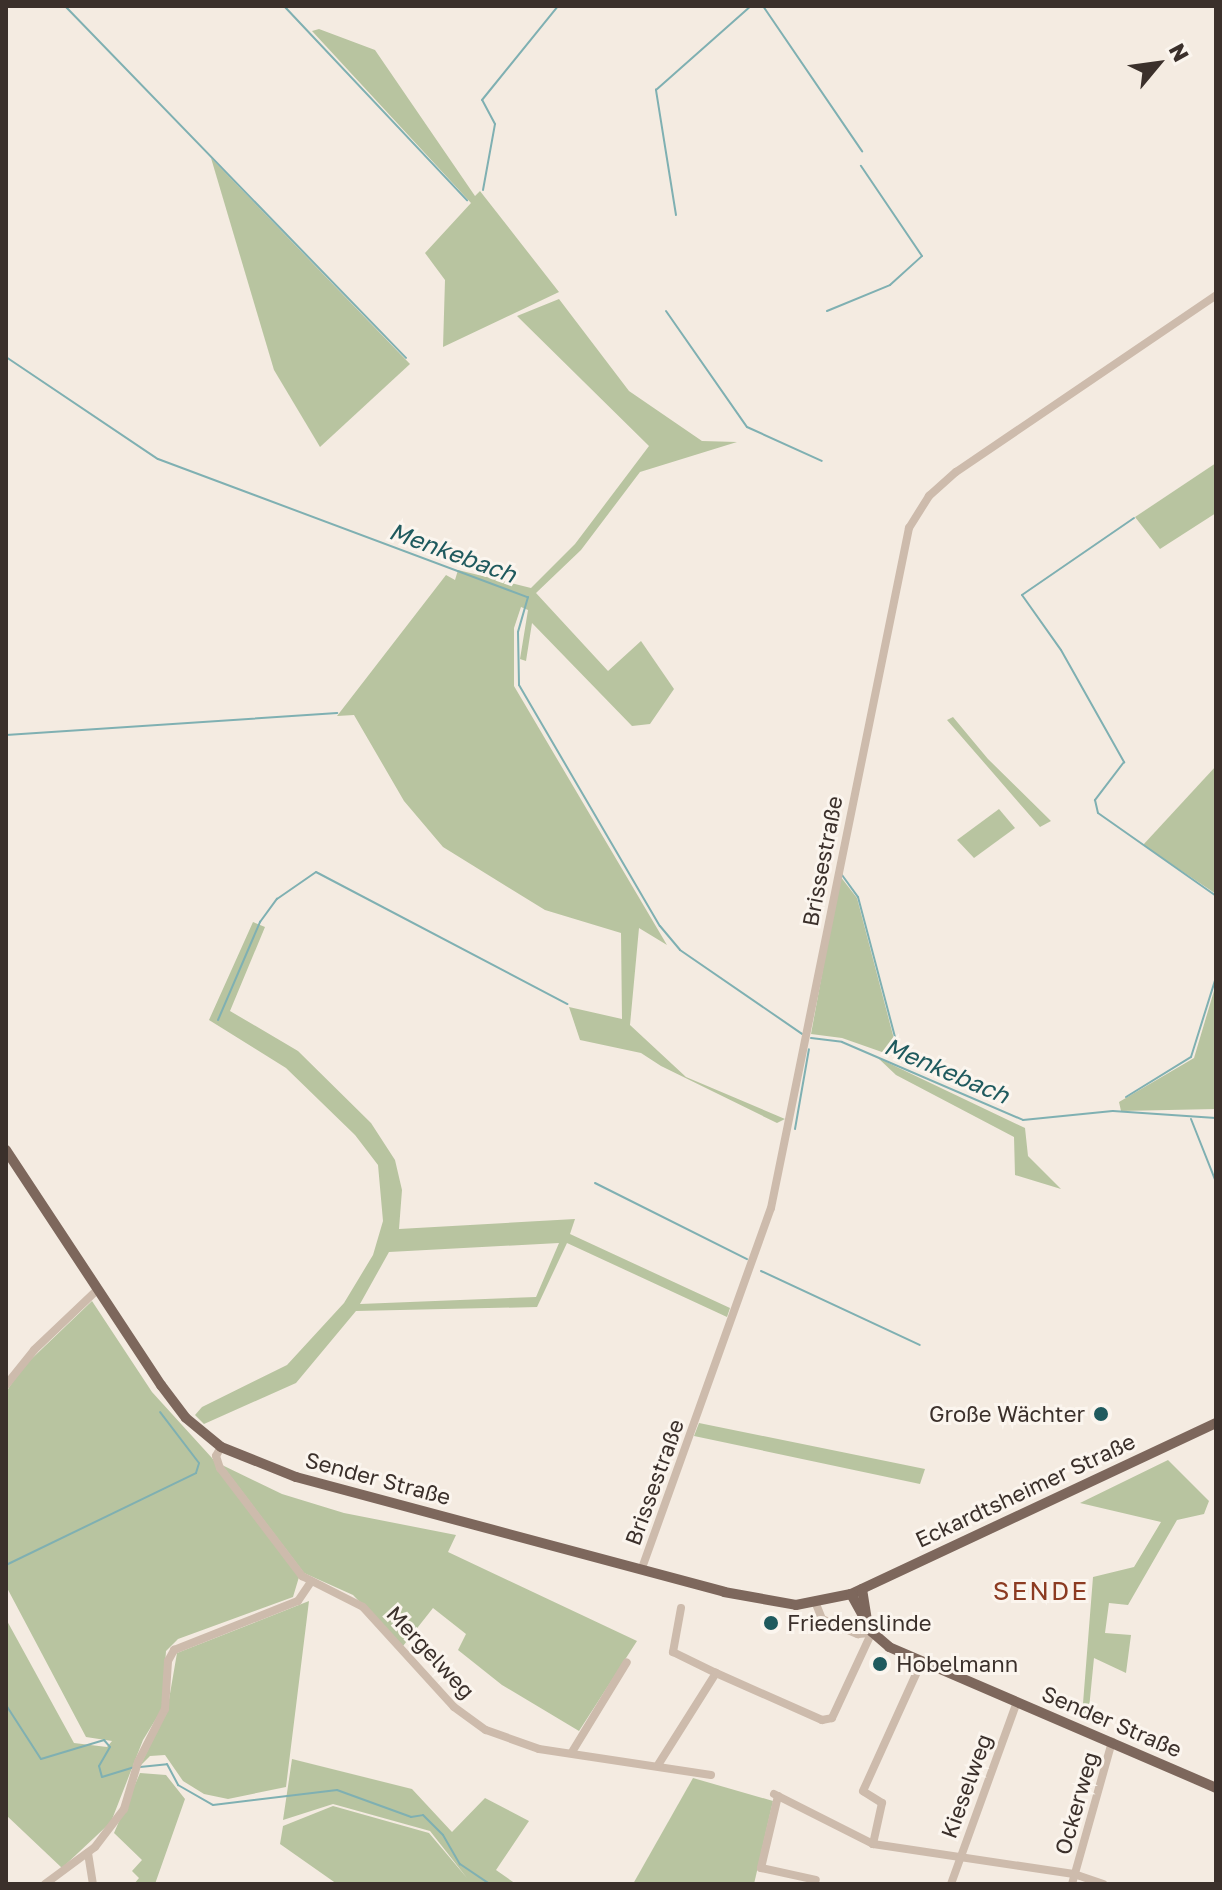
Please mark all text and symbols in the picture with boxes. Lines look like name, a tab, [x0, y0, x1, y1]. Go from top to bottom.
north arrow	[1118, 24, 1198, 104]
text: N	[1164, 38, 1195, 66]
water label: Menkebach	[386, 516, 520, 588]
street label: Brissestraße	[796, 794, 848, 928]
water label: Menkebach	[880, 1031, 1014, 1109]
place label: Große Wächter	[929, 1401, 1085, 1427]
marker: Große Wächter	[1092, 1405, 1110, 1423]
street label: Brissestraße	[619, 1415, 689, 1549]
street label: Eckardtsheimer Straße	[911, 1427, 1139, 1553]
street label: Sender Straße	[302, 1446, 454, 1510]
district label: SENDE	[993, 1575, 1089, 1607]
street label: Mergelweg	[381, 1600, 481, 1704]
place label: Friedenslinde	[787, 1610, 932, 1636]
marker: Friedenslinde	[762, 1614, 780, 1632]
place label: Hobelmann	[896, 1651, 1018, 1677]
marker: Hobelmann	[871, 1655, 889, 1673]
street label: Sender Straße	[1038, 1680, 1186, 1762]
street label: Kieselweg	[935, 1730, 997, 1842]
street label: Ockerweg	[1049, 1748, 1103, 1858]

